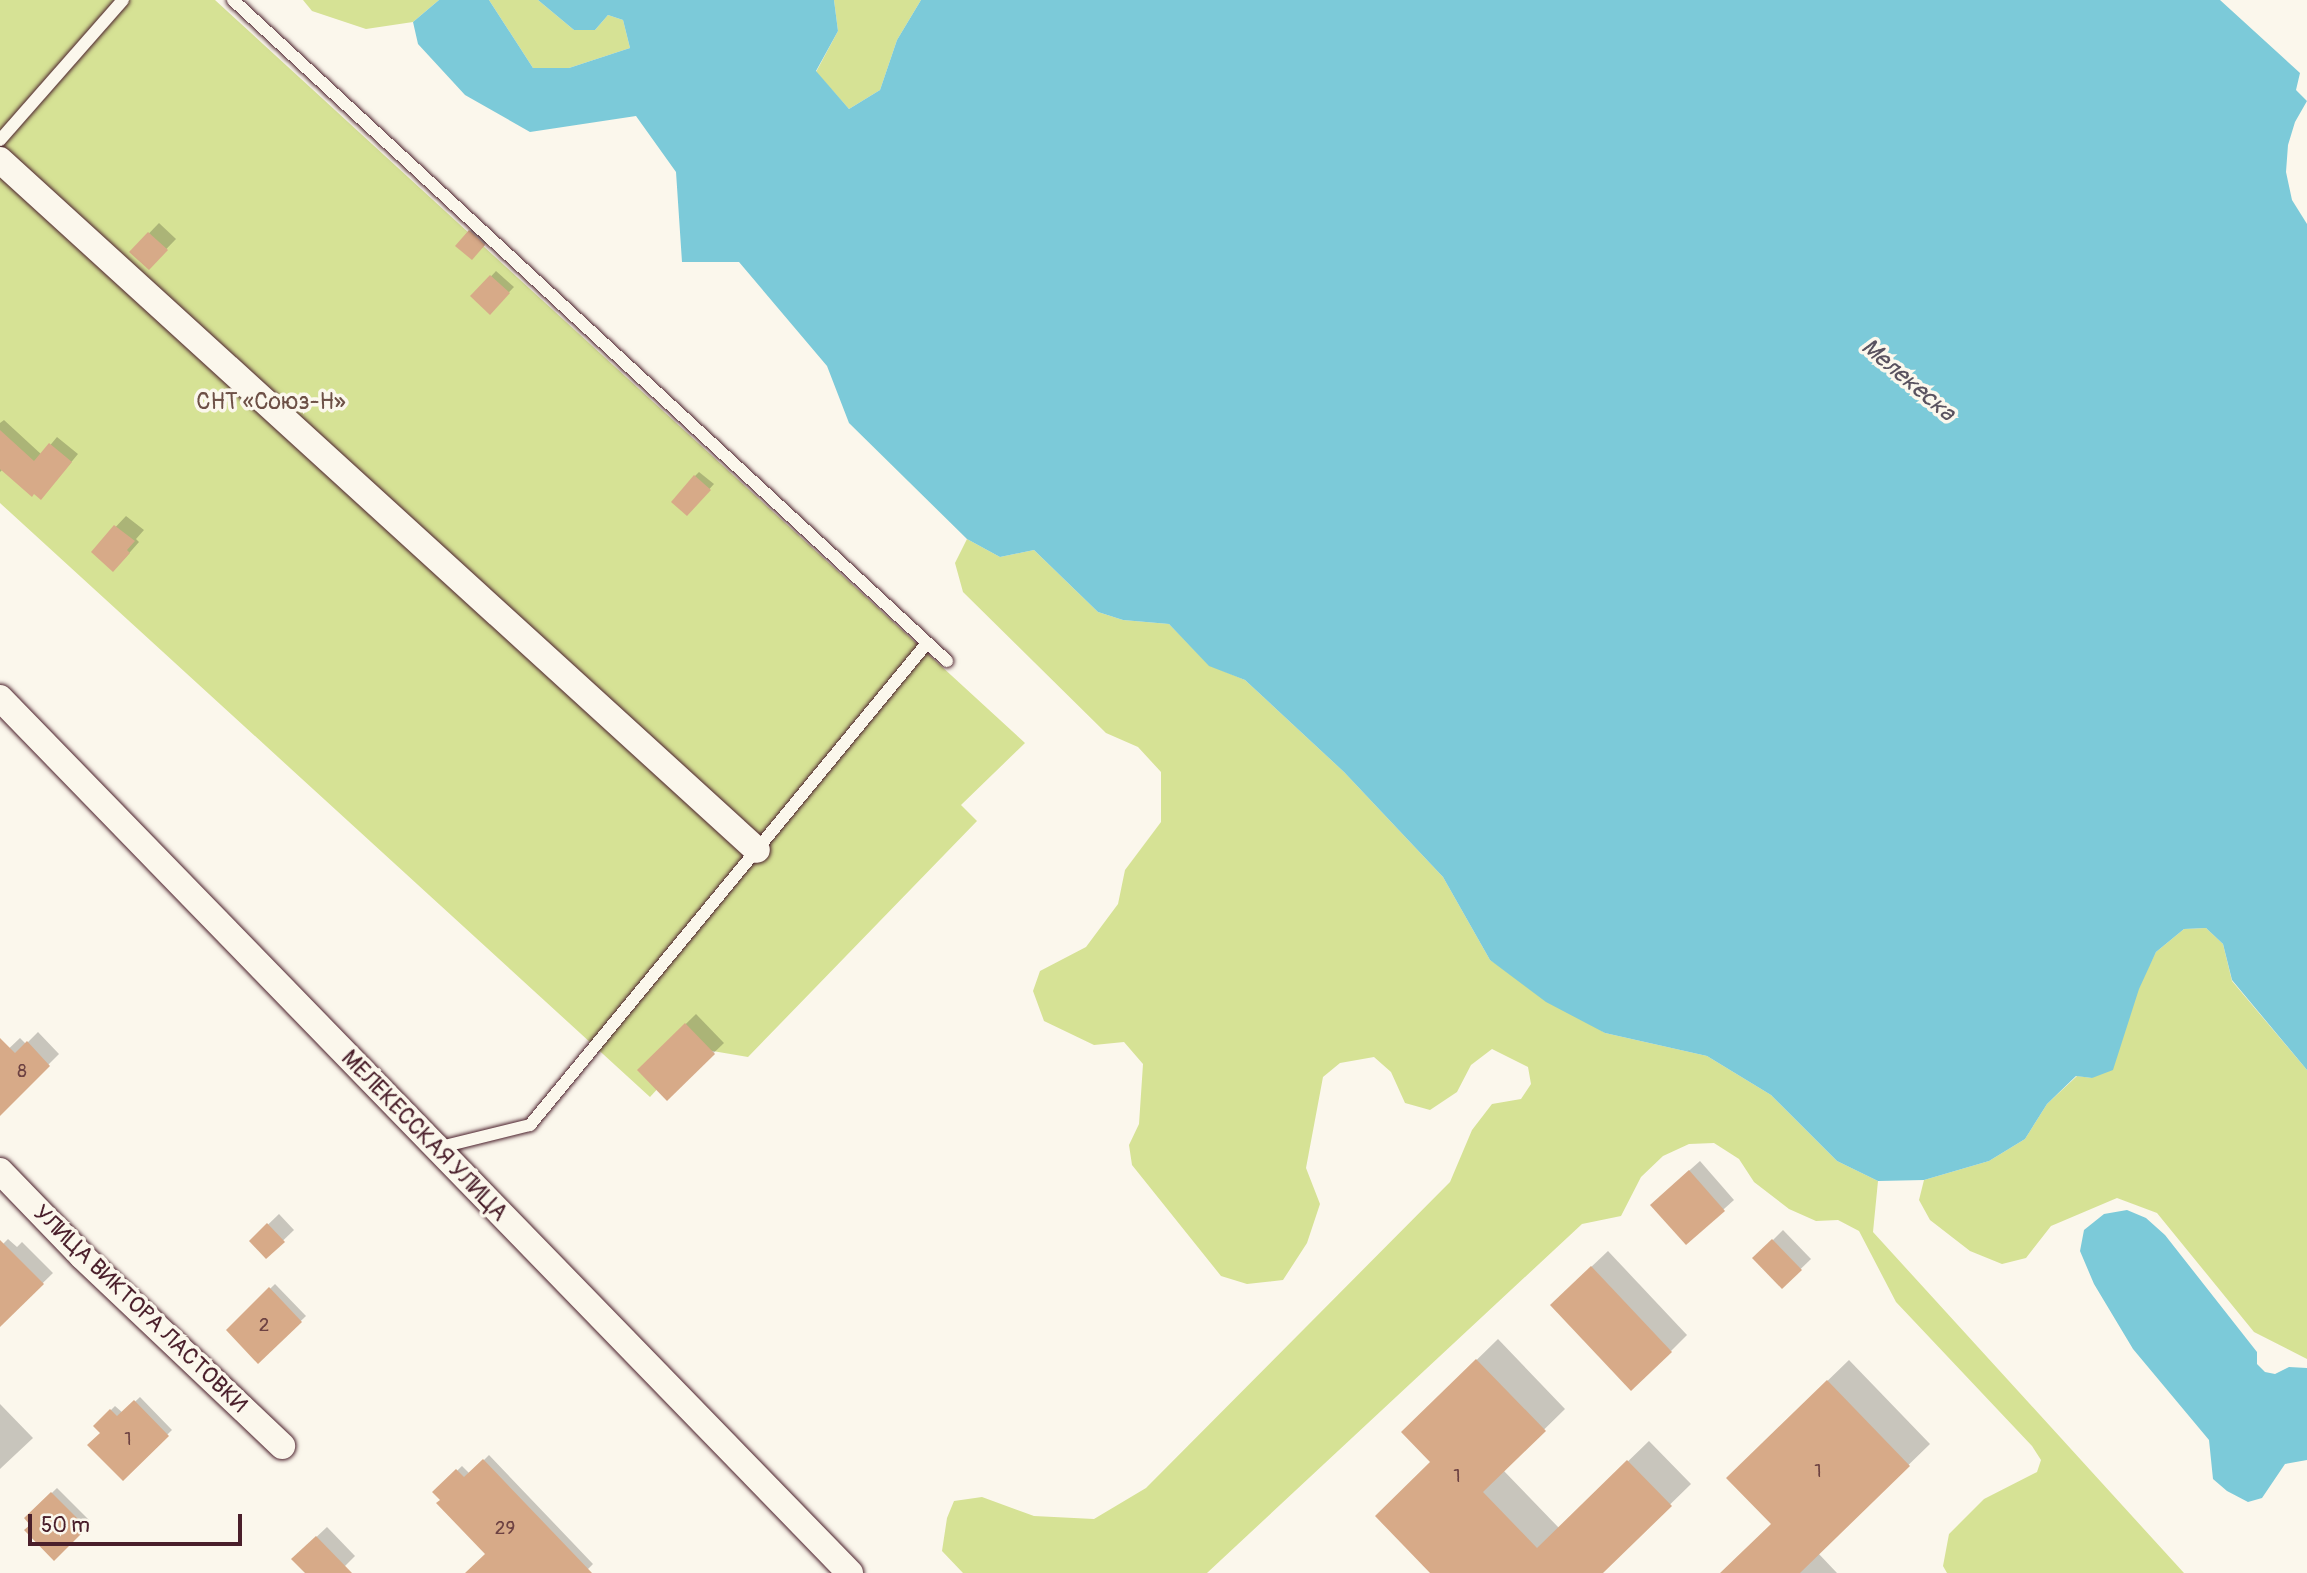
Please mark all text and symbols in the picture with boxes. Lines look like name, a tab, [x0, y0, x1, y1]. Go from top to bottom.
water label: Мелекеска	[1855, 332, 1961, 428]
park label: СНТ «Союз-Н»	[196, 388, 346, 416]
street label: МЕЛЕКЕССКАЯ УЛИЦА	[335, 1045, 513, 1227]
house number: 8	[17, 1061, 27, 1083]
street label: УЛИЦА ВИКТОРА ЛАСТОВКИ	[27, 1199, 253, 1419]
house number: 2	[259, 1315, 269, 1337]
house number: 1	[124, 1429, 132, 1451]
house number: 1	[1814, 1461, 1822, 1483]
house number: 1	[1453, 1466, 1461, 1488]
scale bar	[32, 1500, 245, 1544]
text: 50 m	[41, 1512, 90, 1539]
house number: 29	[495, 1518, 515, 1540]

